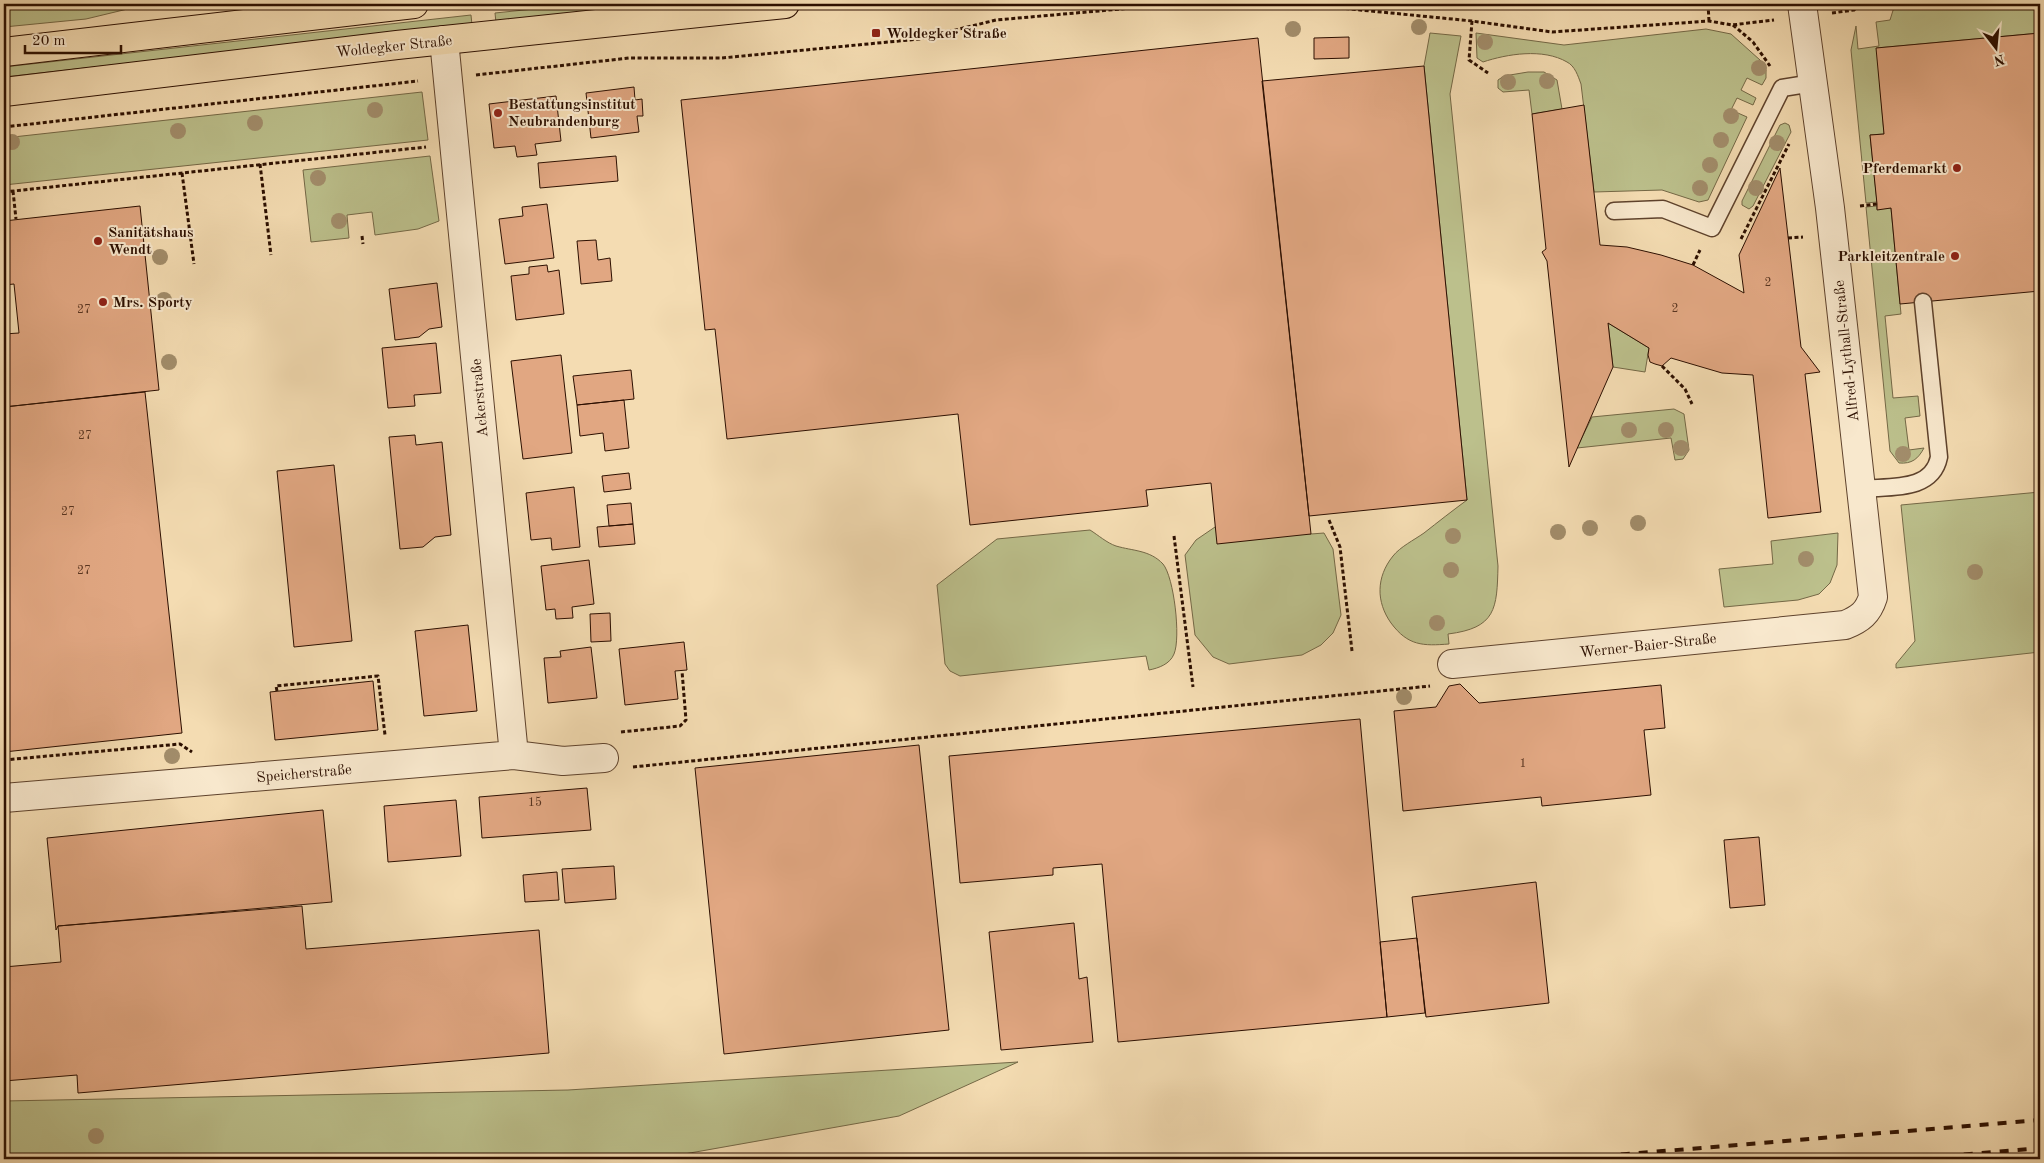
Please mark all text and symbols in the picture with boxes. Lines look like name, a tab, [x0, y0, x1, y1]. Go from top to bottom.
scale bar	[25, 22, 121, 54]
north arrow	[1972, 22, 2022, 72]
marker: Woldegker Straße	[870, 27, 882, 39]
place label: Woldegker Straße	[886, 27, 1007, 42]
text: 20 m	[32, 34, 66, 49]
street label: Woldegker Straße	[335, 34, 453, 61]
text: N	[1992, 51, 2006, 68]
place label: Bestattungsinstitut Neubrandenburg	[508, 98, 636, 130]
marker: Bestattungsinstitut Neubrandenburg	[492, 107, 504, 119]
place label: Pferdemarkt	[1862, 162, 1948, 177]
marker: Pferdemarkt	[1951, 162, 1963, 174]
place label: Sanitätshaus Wendt	[108, 226, 193, 258]
marker: Sanitätshaus Wendt	[92, 235, 104, 247]
place label: Parkleitzentrale	[1837, 250, 1945, 265]
marker: Parkleitzentrale	[1949, 250, 1961, 262]
house number: 2	[1765, 277, 1771, 289]
street label: Alfred-Lythall-Straße	[1833, 279, 1862, 422]
marker: Mrs. Sporty	[97, 296, 109, 308]
place label: Mrs. Sporty	[113, 296, 193, 311]
house number: 2	[1672, 303, 1678, 315]
house number: 27	[77, 304, 91, 316]
street label: Ackerstraße	[470, 358, 491, 438]
house number: 27	[78, 430, 92, 442]
house number: 27	[61, 506, 75, 518]
house number: 27	[77, 565, 91, 577]
street label: Werner-Baier-Straße	[1579, 632, 1717, 661]
house number: 1	[1520, 758, 1526, 770]
street label: Speicherstraße	[256, 763, 353, 786]
house number: 15	[528, 796, 542, 809]

